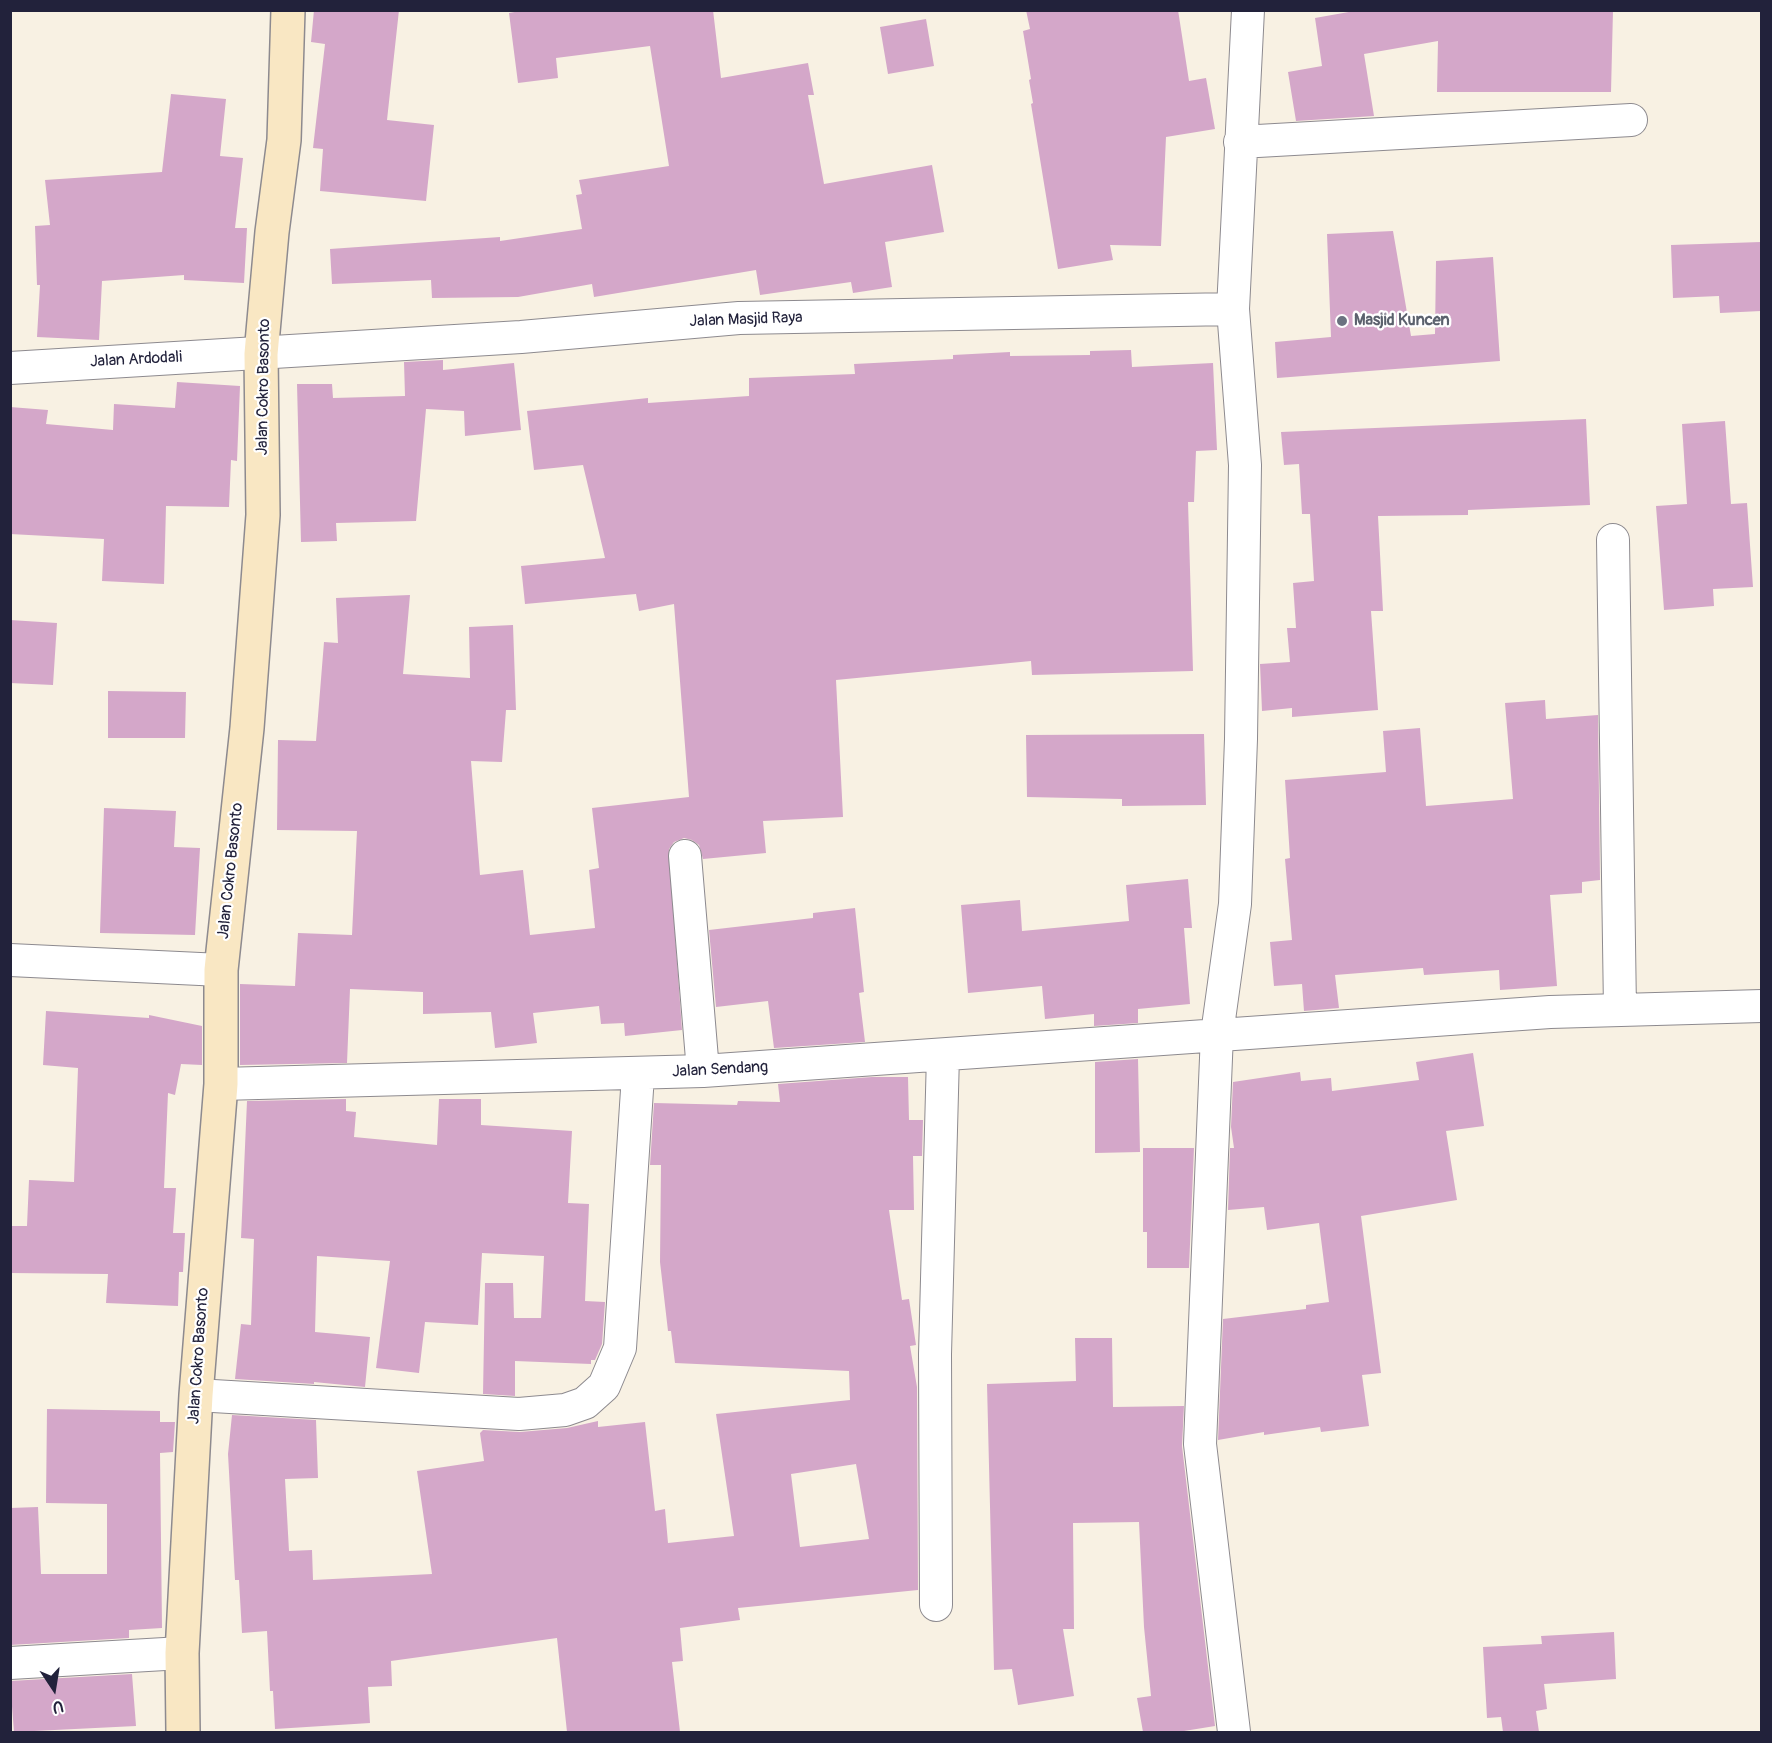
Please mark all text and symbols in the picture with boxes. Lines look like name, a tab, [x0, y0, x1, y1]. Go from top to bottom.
street label: Jalan Masjid Raya	[689, 308, 803, 332]
place label: Masjid Kuncen	[1354, 311, 1449, 331]
marker: Masjid Kuncen	[1335, 314, 1349, 328]
street label: Jalan Cokro Basonto	[253, 318, 275, 456]
street label: Jalan Ardodali	[89, 348, 183, 372]
street label: Jalan Cokro Basonto	[214, 802, 248, 940]
street label: Jalan Sendang	[671, 1058, 769, 1082]
street label: Jalan Cokro Basonto	[185, 1287, 213, 1425]
north arrow	[24, 1659, 84, 1719]
text: U	[50, 1696, 65, 1717]

